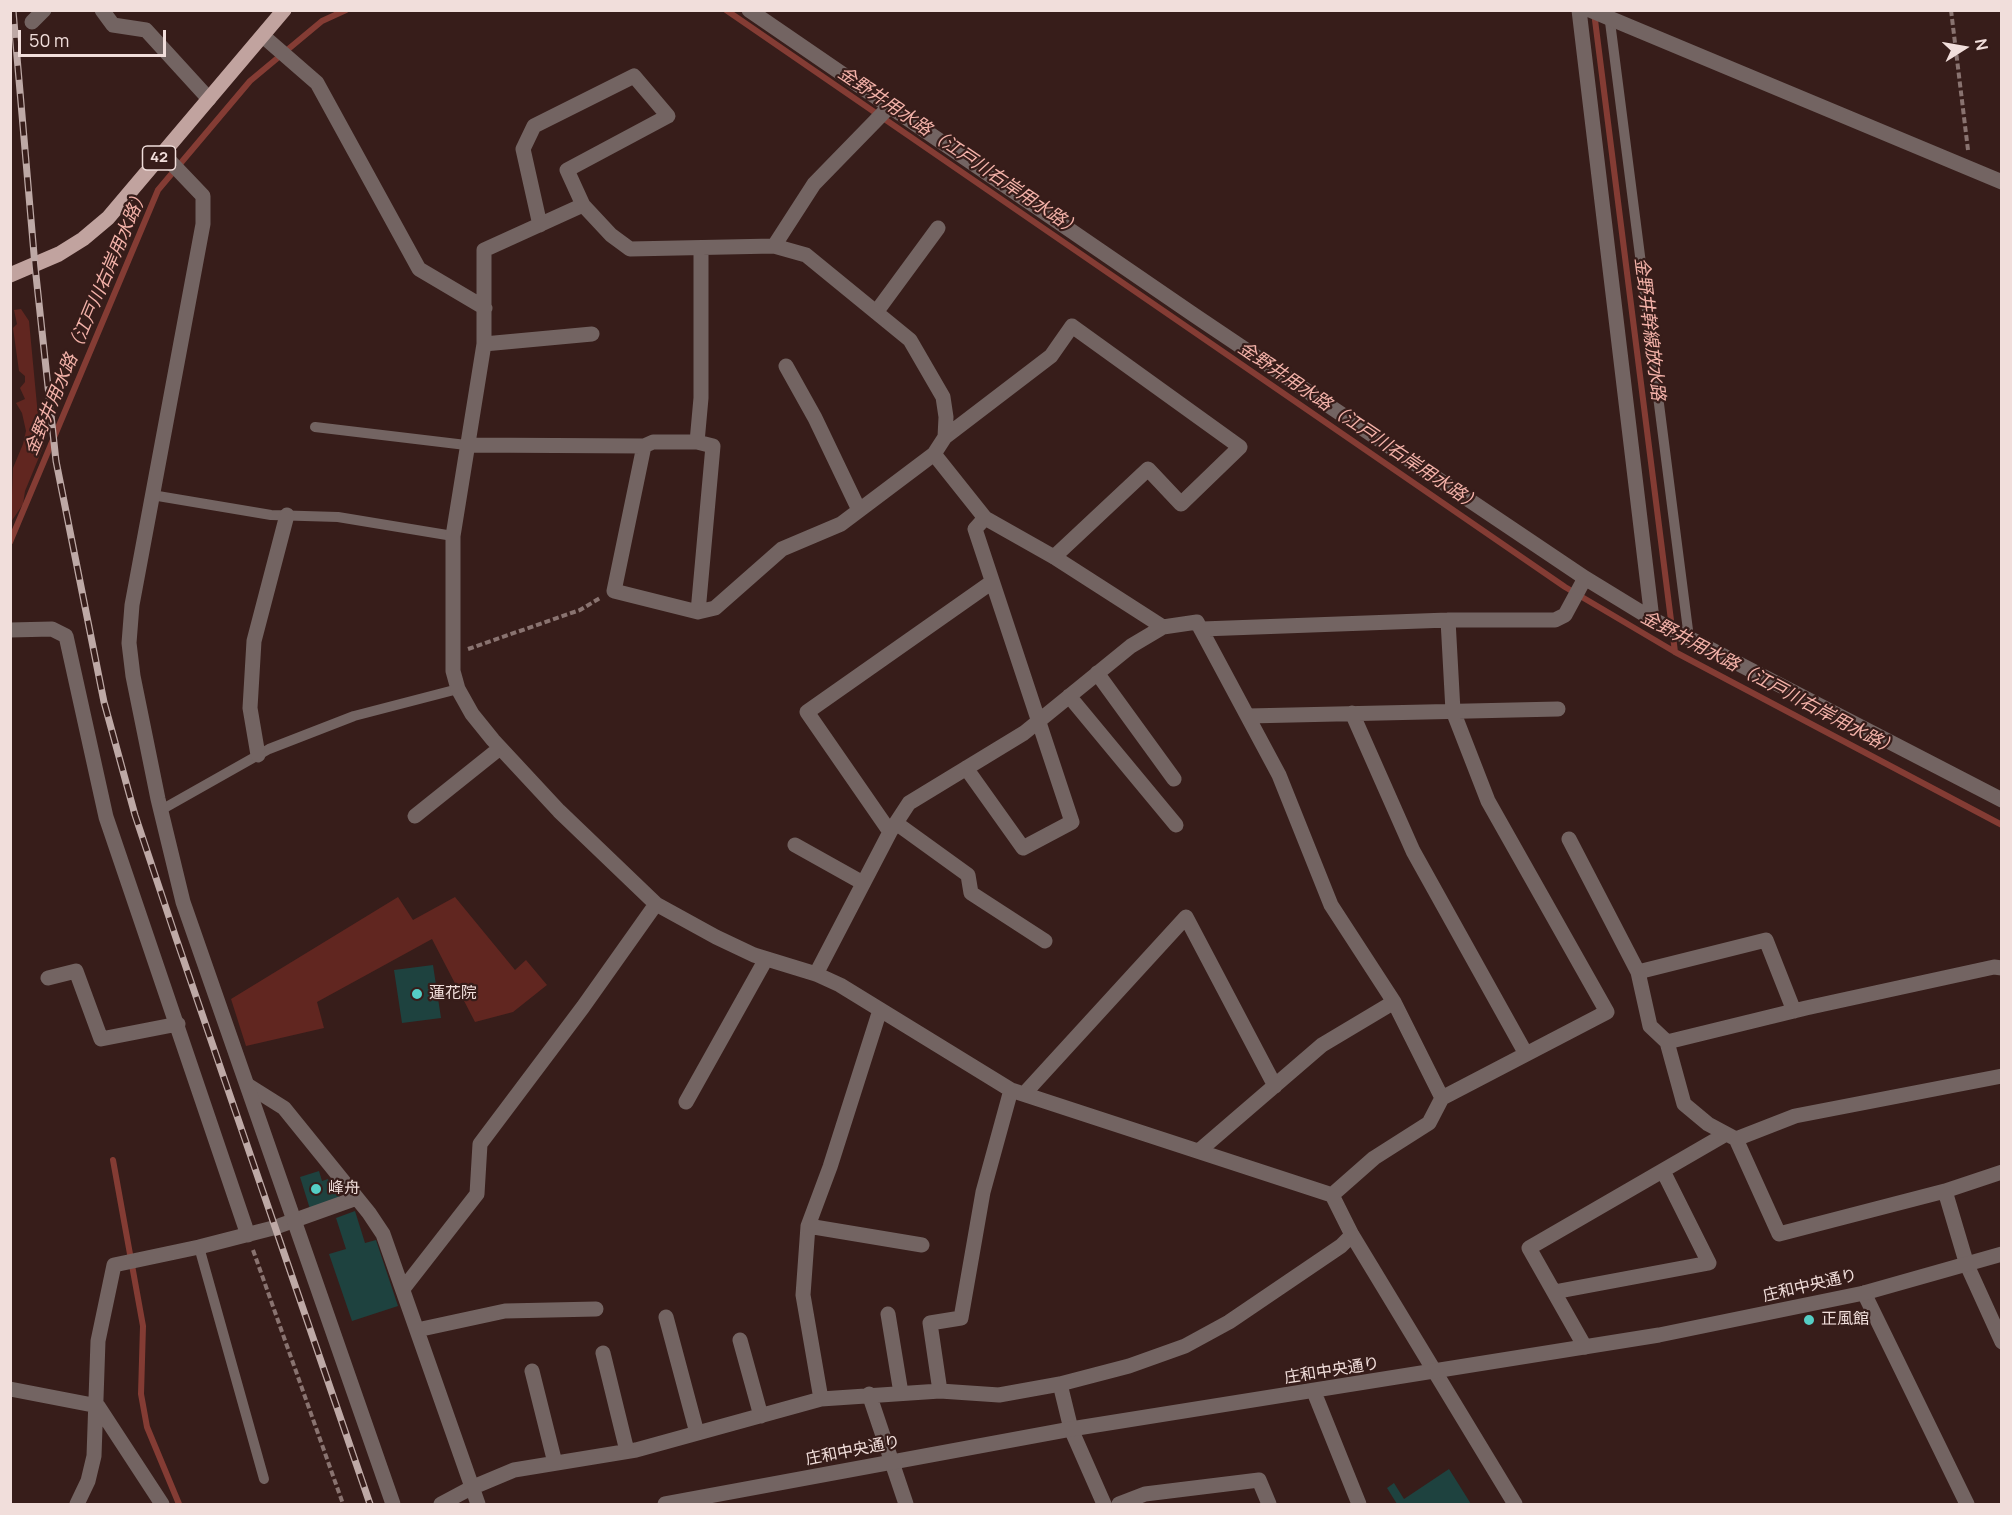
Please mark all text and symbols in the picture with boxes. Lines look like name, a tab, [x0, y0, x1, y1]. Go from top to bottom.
scale bar	[21, 18, 170, 56]
north arrow	[1934, 18, 1994, 78]
text: 50 m	[29, 28, 69, 52]
text: N	[1970, 37, 1994, 52]
water label: 金野井用水路（江戸川右岸用水路）	[834, 63, 1084, 241]
road number: 42	[142, 146, 176, 170]
water label: 金野井用水路（江戸川右岸用水路）	[21, 185, 153, 459]
water label: 金野井幹線放水路	[1630, 256, 1668, 402]
water label: 金野井用水路（江戸川右岸用水路）	[1234, 338, 1484, 516]
water label: 金野井用水路（江戸川右岸用水路）	[1637, 607, 1901, 761]
place label: 蓮花院	[429, 984, 477, 1004]
marker: 蓮花院	[410, 987, 424, 1001]
place label: 峰舟	[328, 1179, 360, 1199]
marker: 峰舟	[309, 1182, 323, 1196]
street label: 庄和中央通り	[1761, 1266, 1859, 1306]
place label: 正風館	[1821, 1310, 1869, 1330]
marker: 正風館	[1802, 1313, 1816, 1327]
street label: 庄和中央通り	[1283, 1354, 1381, 1388]
street label: 庄和中央通り	[804, 1432, 902, 1470]

